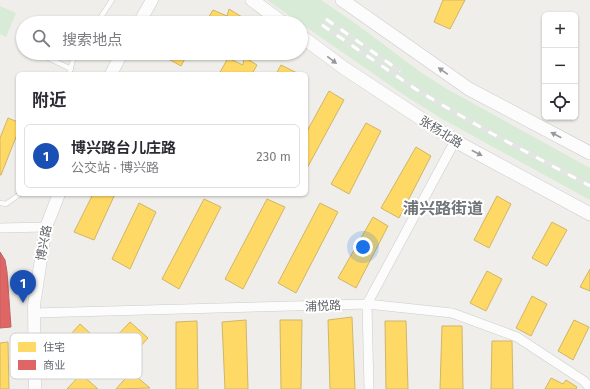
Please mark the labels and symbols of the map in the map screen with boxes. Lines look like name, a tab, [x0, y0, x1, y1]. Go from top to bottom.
one-way arrow	[327, 56, 338, 64]
one-way arrow	[438, 67, 448, 75]
street label: 张杨北路	[417, 113, 465, 151]
one-way arrow	[550, 132, 561, 138]
one-way arrow	[471, 150, 483, 156]
district label: 浦兴路街道	[403, 199, 483, 218]
street label: 博兴路	[34, 224, 54, 262]
your location	[353, 237, 373, 257]
pin: 1	[10, 270, 36, 303]
street label: 浦悦路	[305, 298, 341, 314]
legend	[10, 333, 142, 379]
text: 住宅	[43, 341, 65, 354]
text: 商业	[43, 359, 65, 372]

